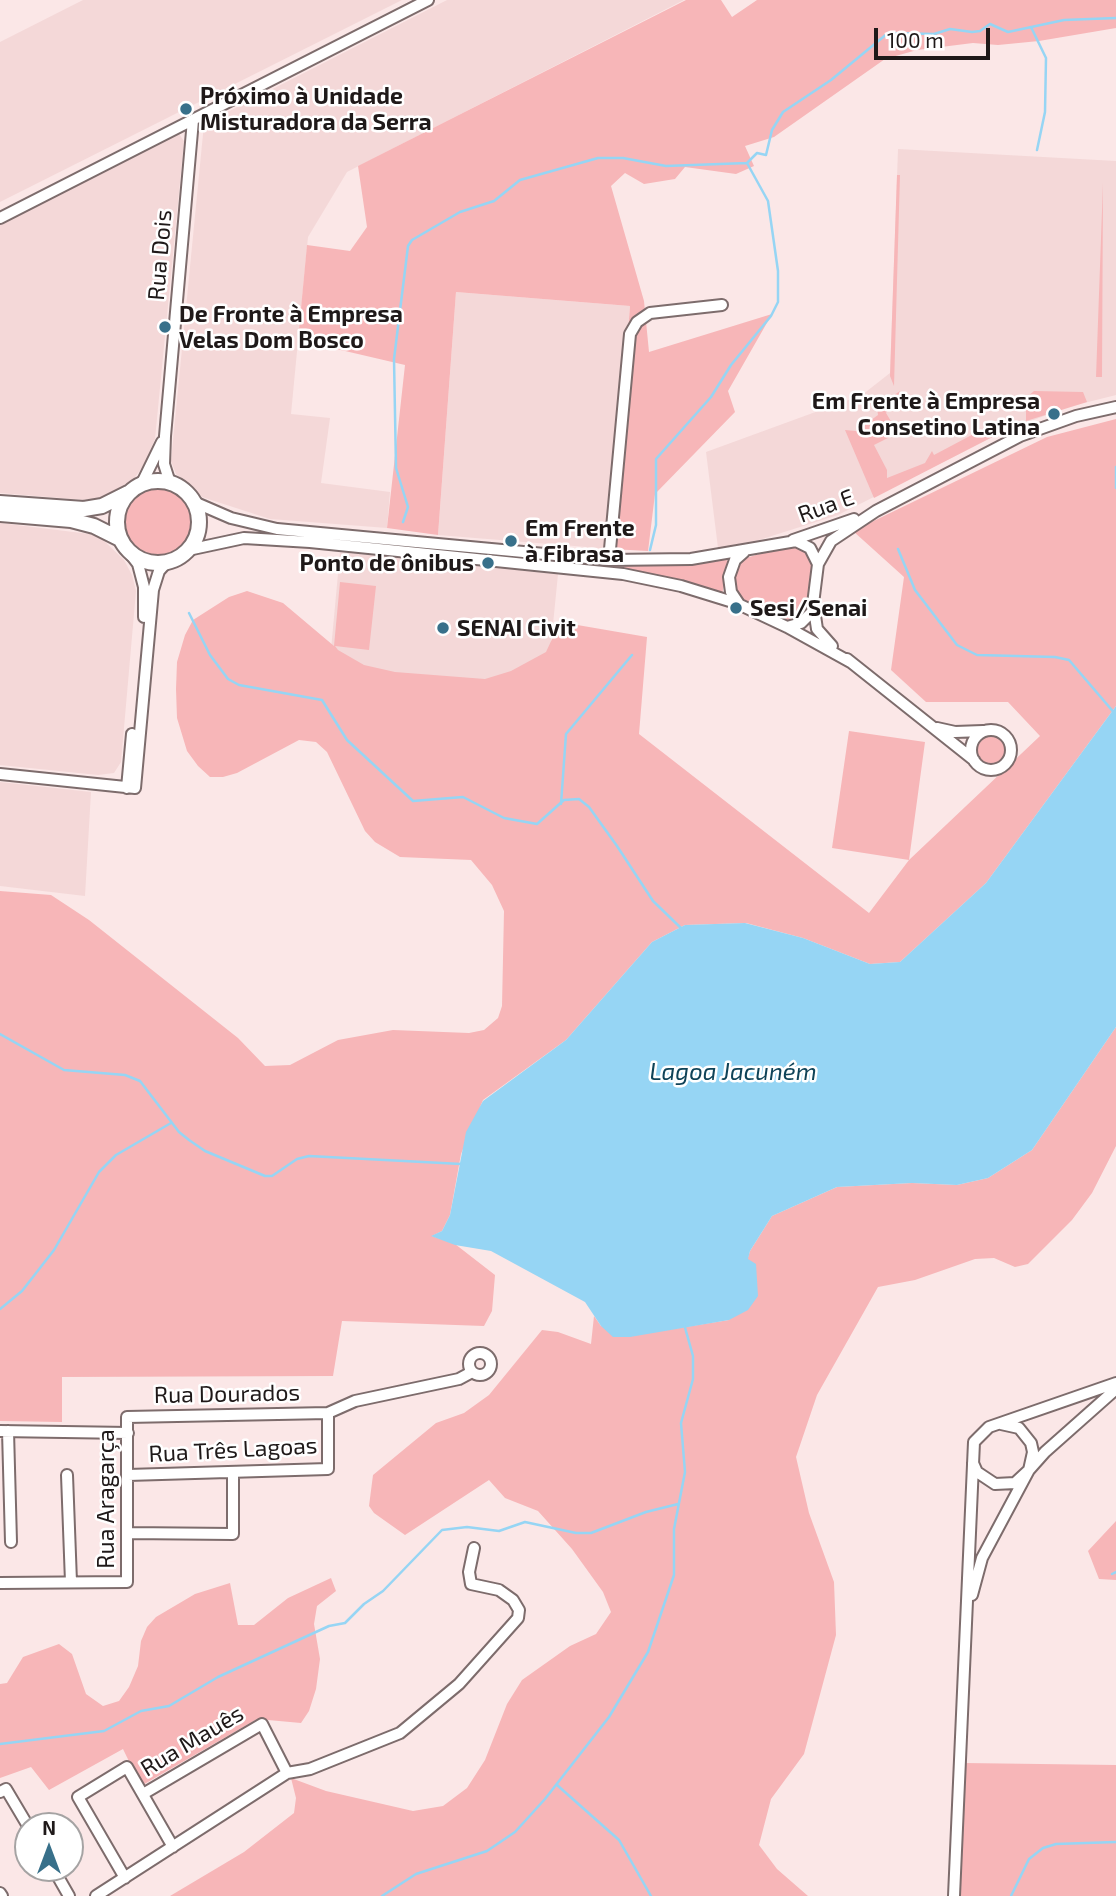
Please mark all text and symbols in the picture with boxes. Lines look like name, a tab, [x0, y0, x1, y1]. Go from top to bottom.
scale bar	[878, 14, 993, 58]
text: 100 m	[887, 27, 944, 52]
place label: Próximo à Unidade Misturadora da Serra	[200, 82, 432, 136]
marker: Próximo à Unidade Misturadora da Serra	[178, 101, 194, 117]
street label: Rua Dois	[142, 209, 178, 301]
place label: De Fronte à Empresa Velas Dom Bosco	[179, 300, 403, 354]
marker: De Fronte à Empresa Velas Dom Bosco	[157, 319, 173, 335]
place label: Em Frente à Empresa Consetino Latina	[812, 387, 1040, 441]
marker: Em Frente à Empresa Consetino Latina	[1046, 406, 1062, 422]
street label: Rua E	[794, 483, 858, 529]
place label: Em Frente à Fibrasa	[525, 514, 635, 568]
marker: Em Frente à Fibrasa	[503, 533, 519, 549]
place label: Ponto de ônibus	[300, 549, 474, 577]
marker: Ponto de ônibus	[480, 555, 496, 571]
place label: Sesi/Senai	[750, 594, 867, 622]
marker: Sesi/Senai	[728, 600, 744, 616]
place label: SENAI Civit	[457, 614, 576, 642]
marker: SENAI Civit	[435, 620, 451, 636]
water label: Lagoa Jacuném	[649, 1058, 817, 1086]
street label: Rua Dourados	[154, 1379, 300, 1409]
street label: Rua Aragarça	[92, 1429, 120, 1569]
street label: Rua Três Lagoas	[148, 1432, 318, 1468]
street label: Rua Mauês	[136, 1700, 248, 1782]
north arrow	[14, 1812, 84, 1882]
text: N	[42, 1816, 56, 1839]

